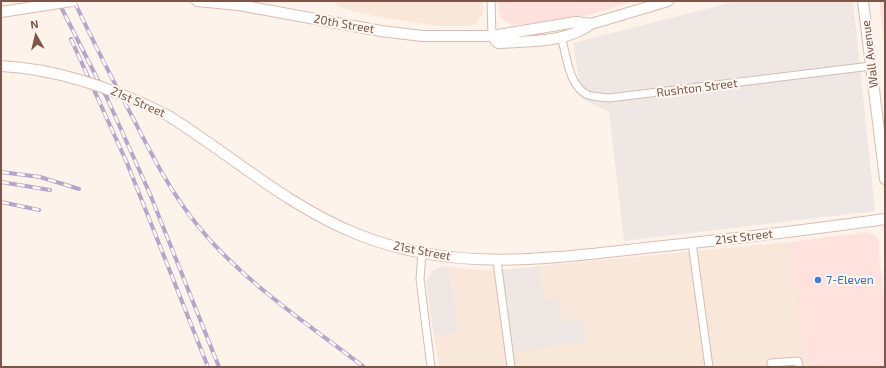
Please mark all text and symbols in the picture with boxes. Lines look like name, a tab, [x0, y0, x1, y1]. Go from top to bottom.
street label: 20th Street	[312, 12, 376, 36]
north arrow	[16, 16, 56, 56]
text: N	[29, 17, 39, 31]
street label: Wall Avenue	[859, 19, 881, 89]
street label: Rushton Street	[656, 76, 738, 100]
street label: 21st Street	[108, 84, 168, 120]
street label: 21st Street	[714, 226, 774, 248]
street label: 21st Street	[392, 238, 452, 264]
place label: 7-Eleven	[826, 273, 874, 287]
marker: 7-Eleven	[813, 275, 823, 285]

